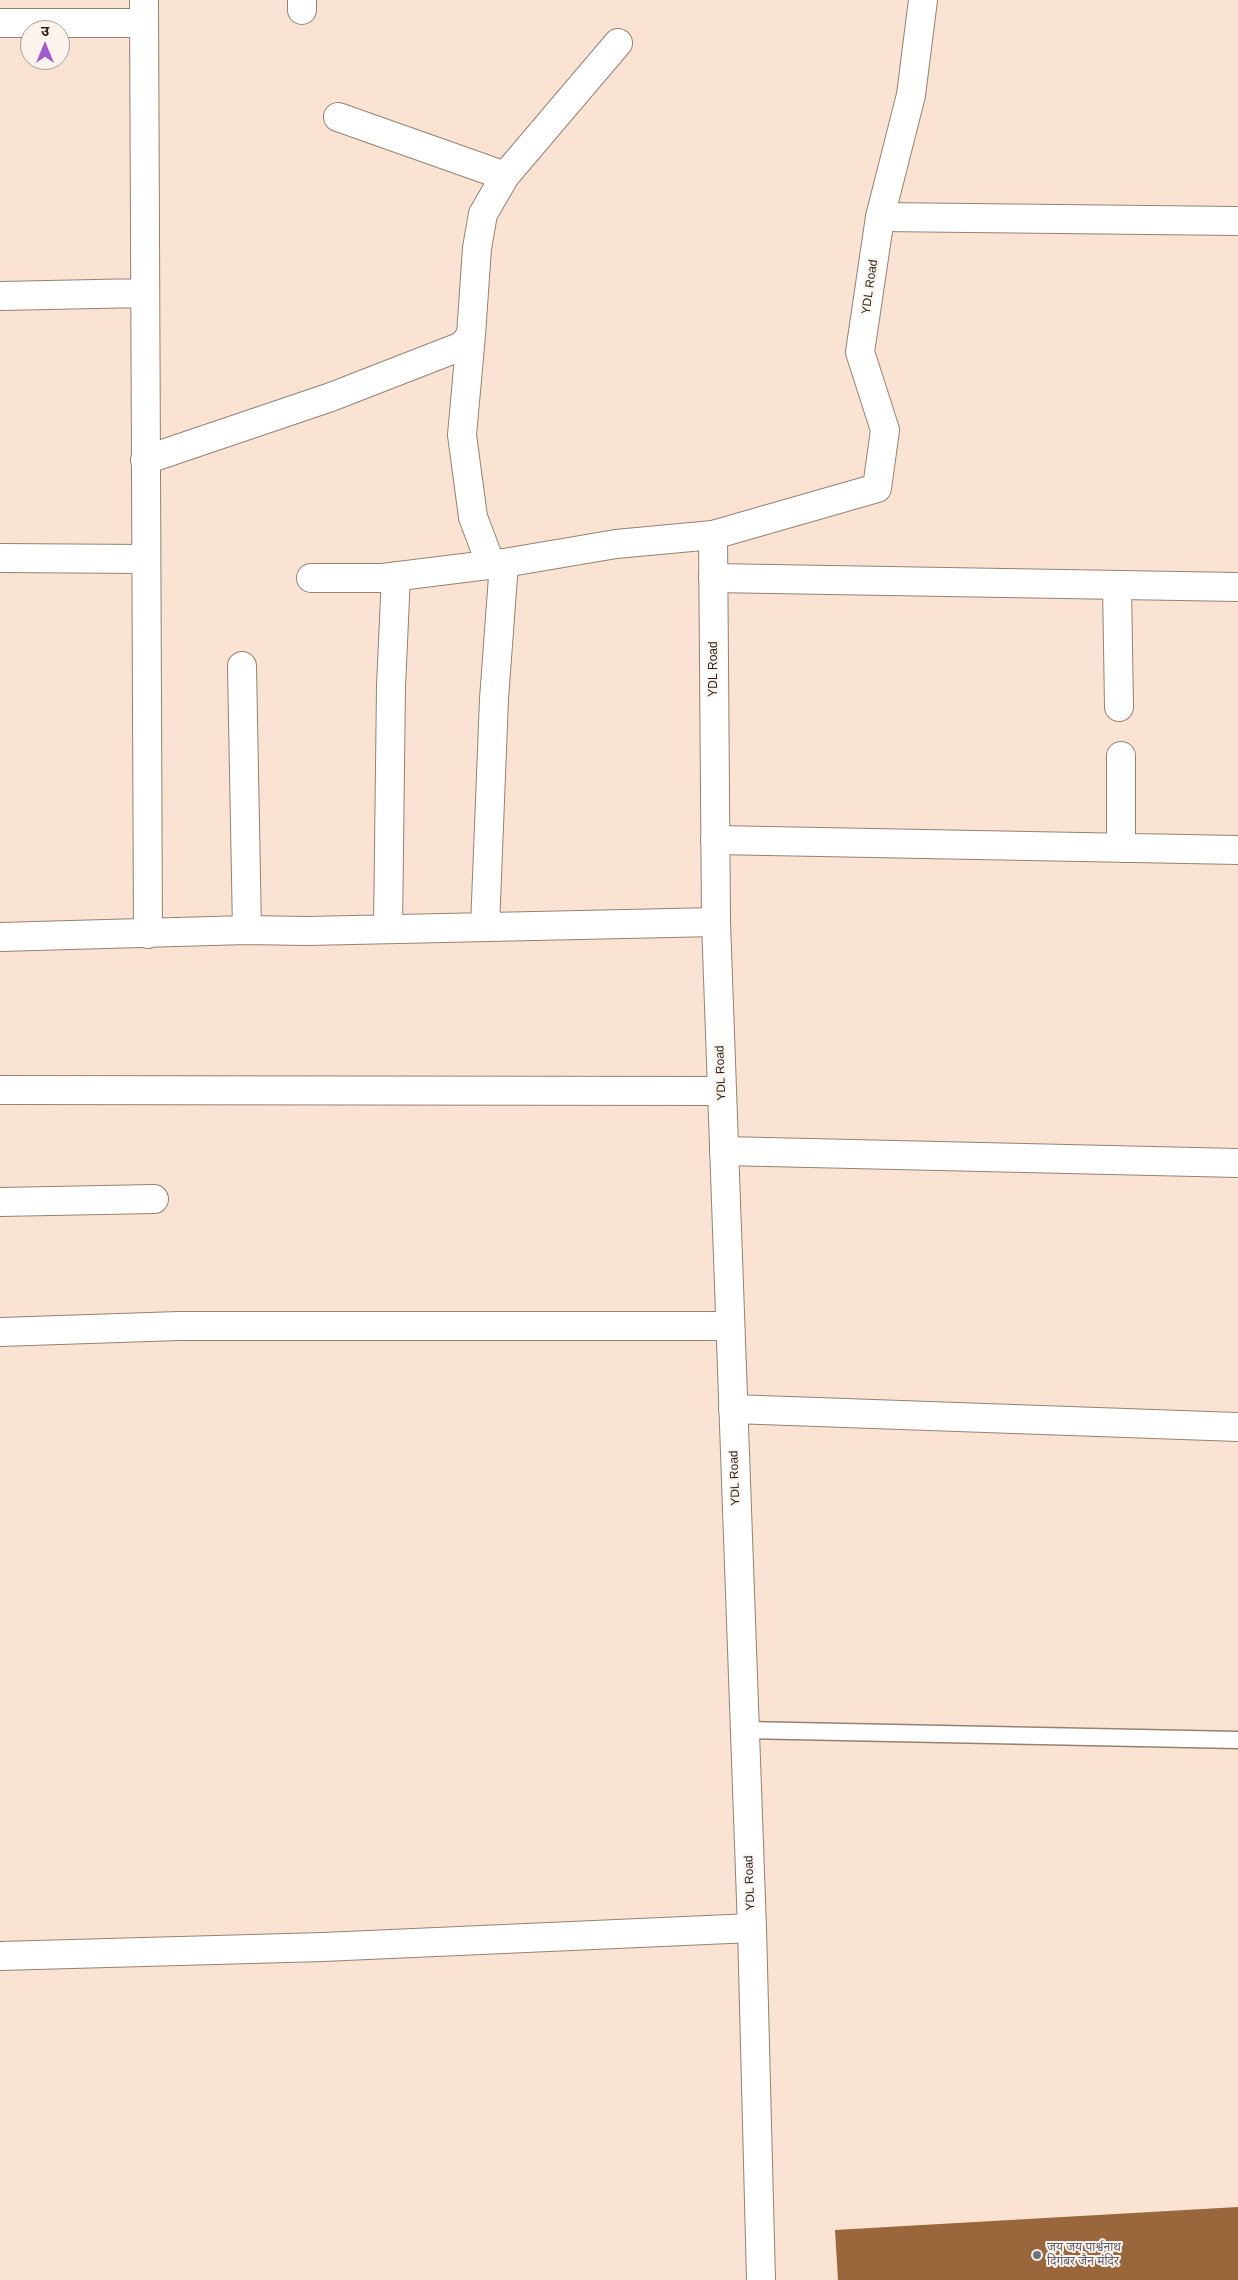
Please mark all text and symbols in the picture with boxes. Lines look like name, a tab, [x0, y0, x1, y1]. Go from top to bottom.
north arrow	[20, 20, 70, 70]
text: उ	[41, 23, 49, 39]
street label: YDL Road	[859, 259, 881, 315]
street label: YDL Road	[707, 641, 721, 697]
street label: YDL Road	[713, 1045, 729, 1101]
street label: YDL Road	[727, 1450, 743, 1506]
street label: YDL Road	[742, 1855, 758, 1911]
place label: जय जय पार्श्वनाथ दिगंबर जैन मंदिर	[1047, 2241, 1121, 2269]
marker: जय जय पार्श्वनाथ दिगंबर जैन मंदिर	[1031, 2249, 1043, 2261]

